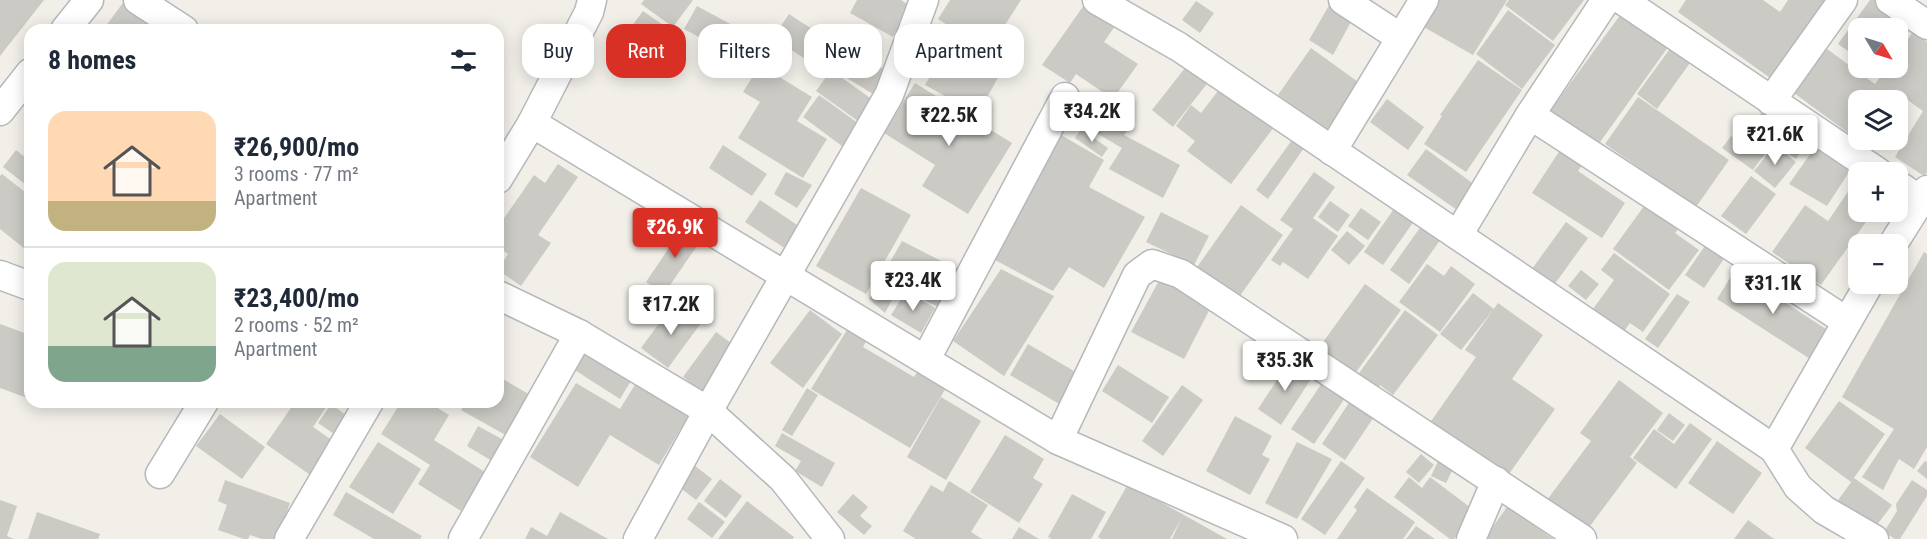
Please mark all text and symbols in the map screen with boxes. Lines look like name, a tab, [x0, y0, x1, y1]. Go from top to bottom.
north arrow	[1848, 18, 1908, 78]
map controls	[1848, 18, 1908, 294]
chip: Buy	[522, 24, 594, 78]
chip: Rent	[606, 24, 686, 78]
chip: Filters	[698, 24, 792, 78]
chip: New	[804, 24, 882, 78]
chip: Apartment	[894, 24, 1024, 78]
icon: filters	[447, 44, 480, 77]
text: 8 homes	[48, 45, 136, 75]
button: layers	[1848, 90, 1908, 150]
pin: ₹34.2K	[1043, 92, 1141, 143]
pin: ₹22.5K	[900, 96, 998, 147]
text: ₹34.2K	[1064, 99, 1120, 123]
text: ₹22.5K	[921, 103, 977, 127]
pin: ₹21.6K	[1726, 115, 1824, 166]
text: ₹21.6K	[1747, 122, 1803, 146]
text: ₹26,900/mo	[234, 132, 359, 162]
icon: home	[96, 135, 168, 207]
text: 3 rooms · 77 m²	[234, 162, 359, 186]
button: +	[1848, 162, 1908, 222]
text: Apartment	[234, 186, 318, 210]
pin: ₹26.9K	[626, 208, 724, 259]
text: ₹26.9K	[647, 215, 703, 239]
button: −	[1848, 234, 1908, 294]
pin: ₹23.4K	[864, 261, 962, 312]
pin: ₹31.1K	[1724, 264, 1822, 315]
text: ₹23.4K	[885, 268, 941, 292]
text: ₹31.1K	[1745, 271, 1801, 295]
text: ₹23,400/mo	[234, 283, 359, 313]
pin: ₹17.2K	[622, 285, 720, 336]
icon: home	[96, 286, 168, 358]
text: ₹17.2K	[643, 292, 699, 316]
text: 2 rooms · 52 m²	[234, 313, 359, 337]
text: Apartment	[234, 337, 318, 361]
pin: ₹35.3K	[1236, 341, 1334, 392]
text: ₹35.3K	[1257, 348, 1313, 372]

